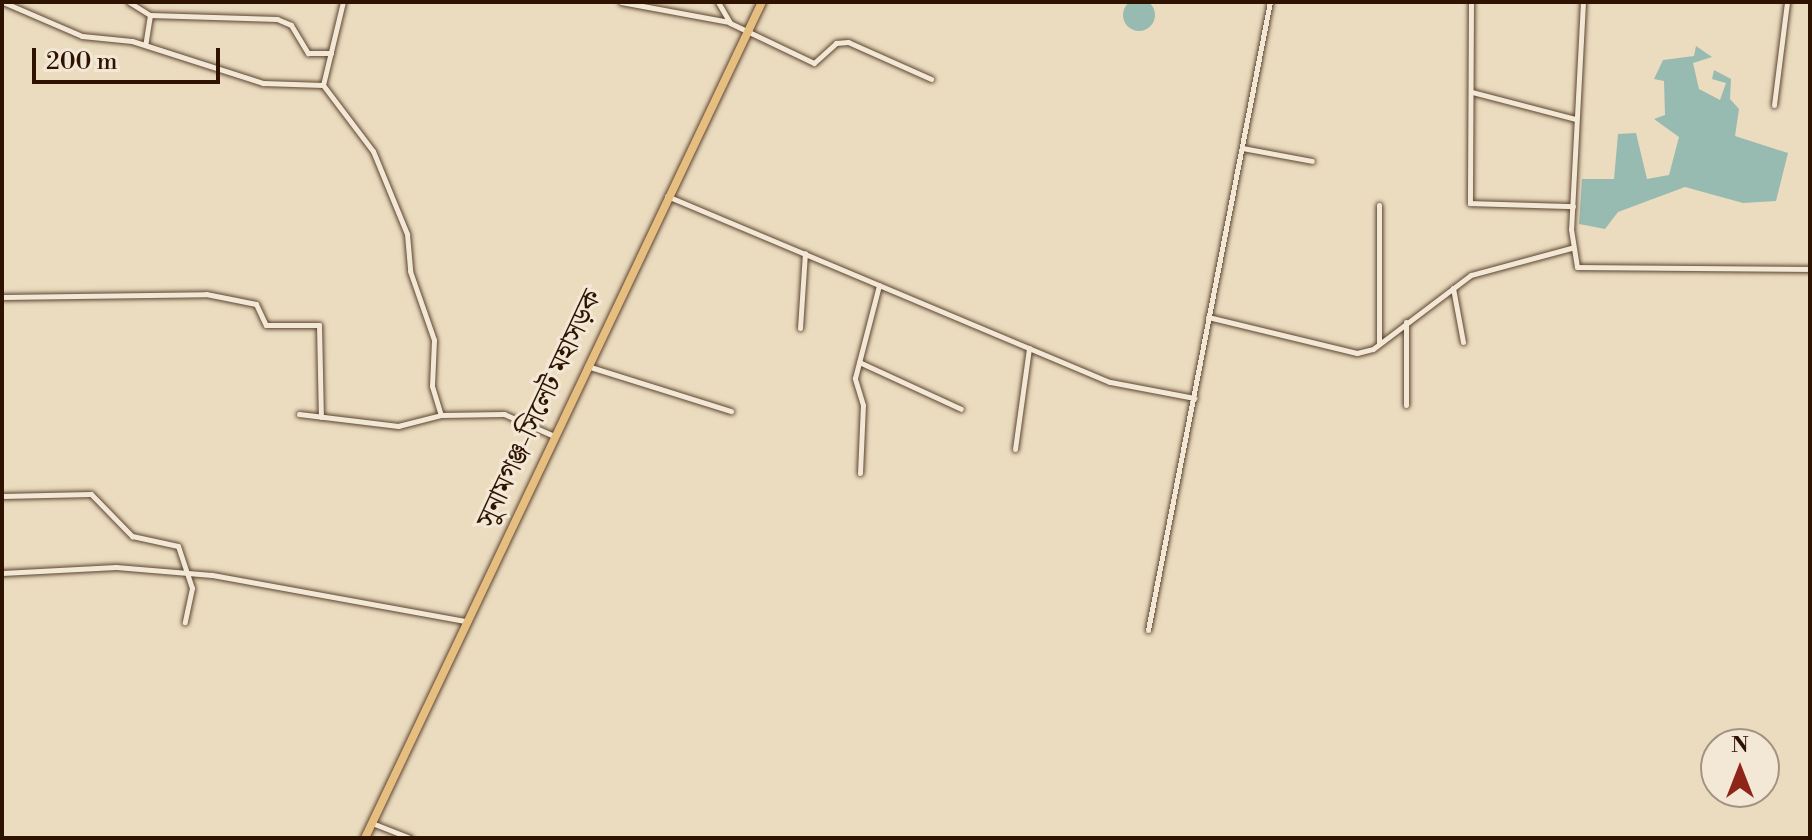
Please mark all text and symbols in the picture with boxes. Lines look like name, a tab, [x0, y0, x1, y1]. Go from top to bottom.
scale bar	[36, 32, 224, 82]
text: 200 m	[46, 47, 117, 77]
street label: সুনামগঞ্জ-সিলেট মহাসড়ক	[470, 285, 610, 533]
north arrow	[1700, 728, 1780, 808]
text: N	[1731, 732, 1749, 759]

